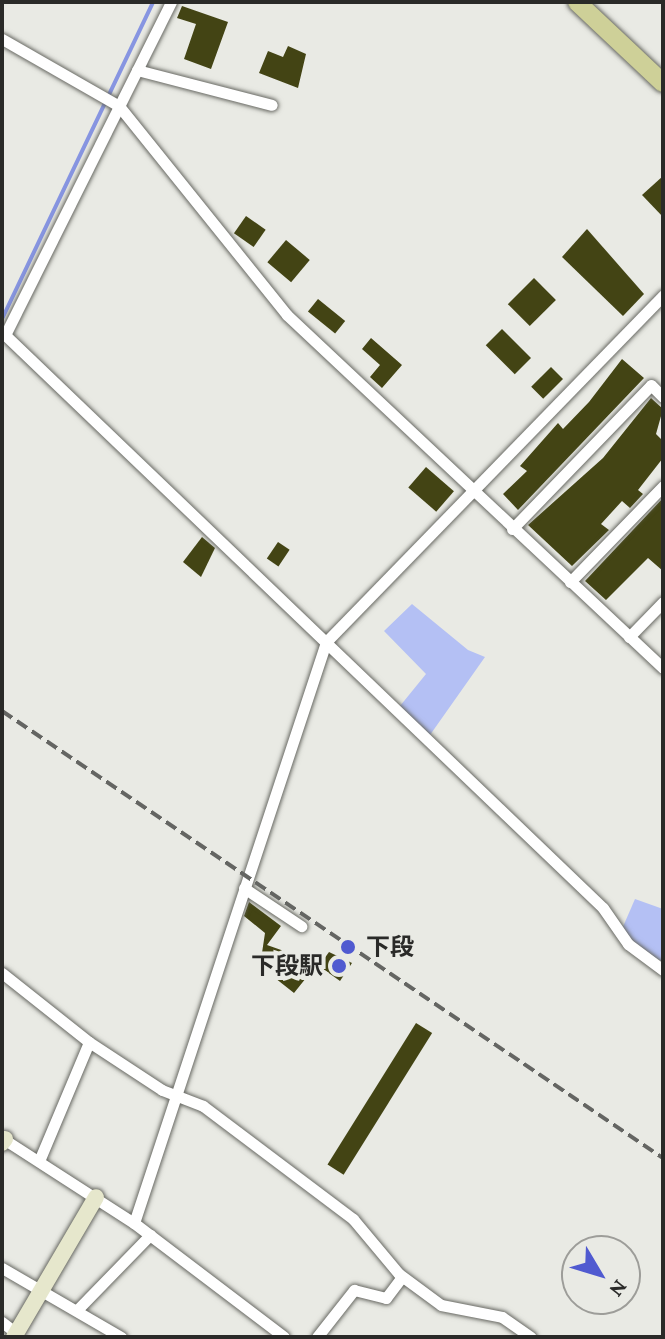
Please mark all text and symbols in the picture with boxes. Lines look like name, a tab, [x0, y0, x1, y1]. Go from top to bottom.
place label: 下段	[366, 933, 414, 961]
marker: 下段	[337, 936, 359, 958]
place label: 下段駅	[251, 952, 323, 980]
marker: 下段駅	[330, 957, 348, 975]
north arrow	[561, 1235, 641, 1315]
text: N	[604, 1275, 633, 1302]

